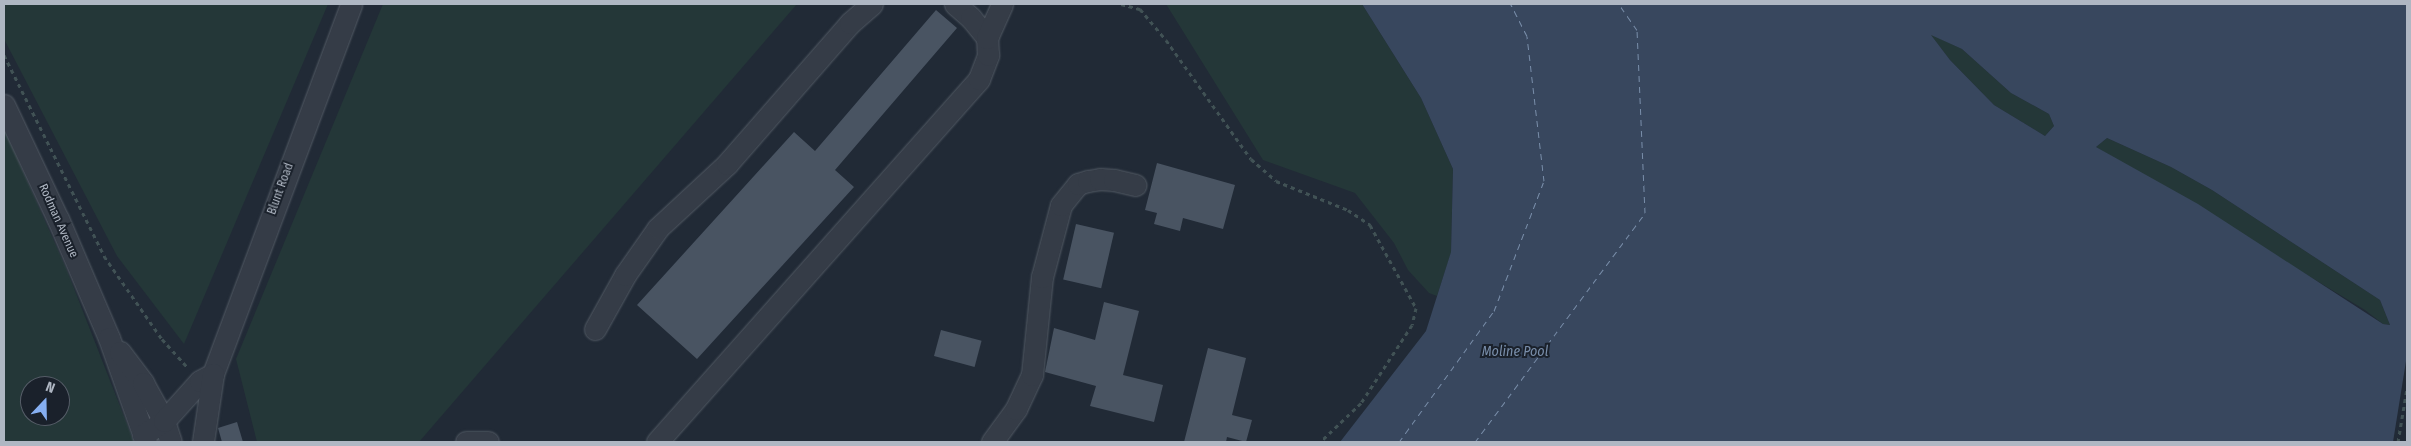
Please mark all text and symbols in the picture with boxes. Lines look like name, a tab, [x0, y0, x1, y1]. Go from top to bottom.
street label: Blunt Road	[265, 161, 297, 217]
street label: Rodman Avenue	[35, 182, 81, 260]
water label: Moline Pool	[1482, 344, 1548, 360]
north arrow	[20, 376, 70, 426]
text: N	[43, 378, 57, 397]

